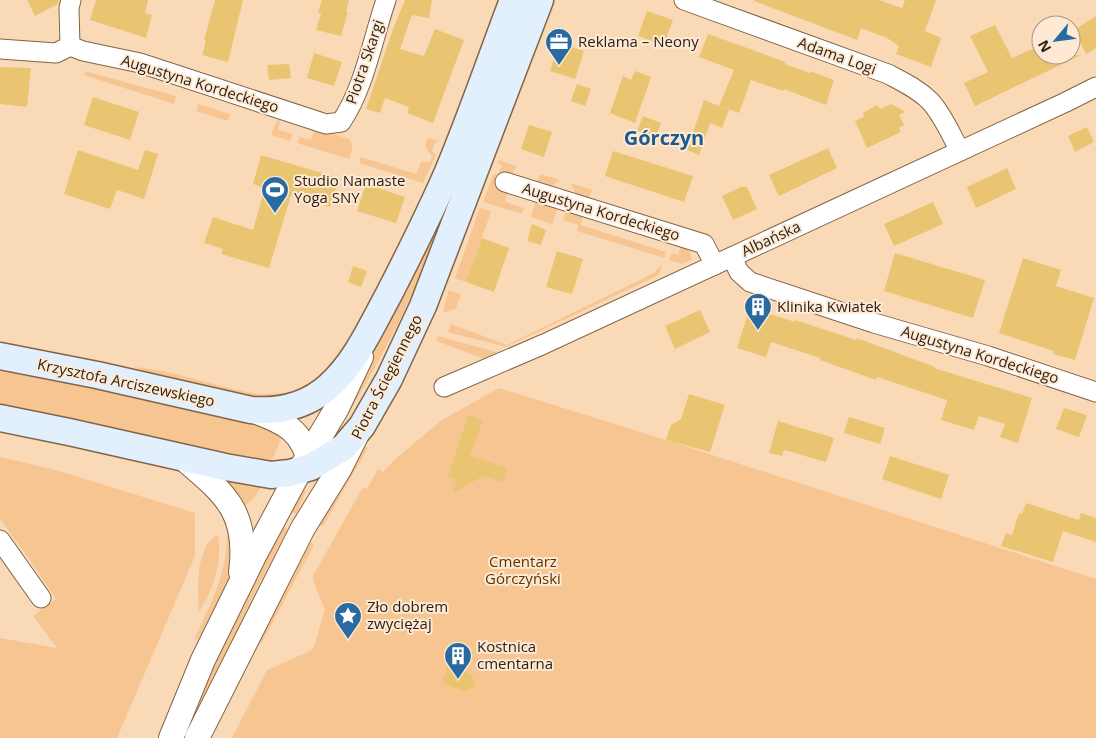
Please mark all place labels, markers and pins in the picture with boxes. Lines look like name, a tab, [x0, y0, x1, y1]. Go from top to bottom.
office icon: Reklama – Neony	[544, 27, 574, 66]
place label: Reklama – Neony	[578, 31, 699, 51]
place label: Studio Namaste Yoga SNY	[294, 170, 405, 207]
sports icon: Studio Namaste Yoga SNY	[260, 175, 290, 214]
building icon: Klinika Kwiatek	[743, 292, 773, 331]
place label: Klinika Kwiatek	[777, 296, 882, 316]
place label: Zło dobrem zwyciężaj	[367, 596, 448, 633]
place icon: Zło dobrem zwyciężaj	[333, 601, 363, 640]
place label: Kostnica cmentarna	[477, 636, 553, 673]
building icon: Kostnica cmentarna	[443, 641, 473, 680]

